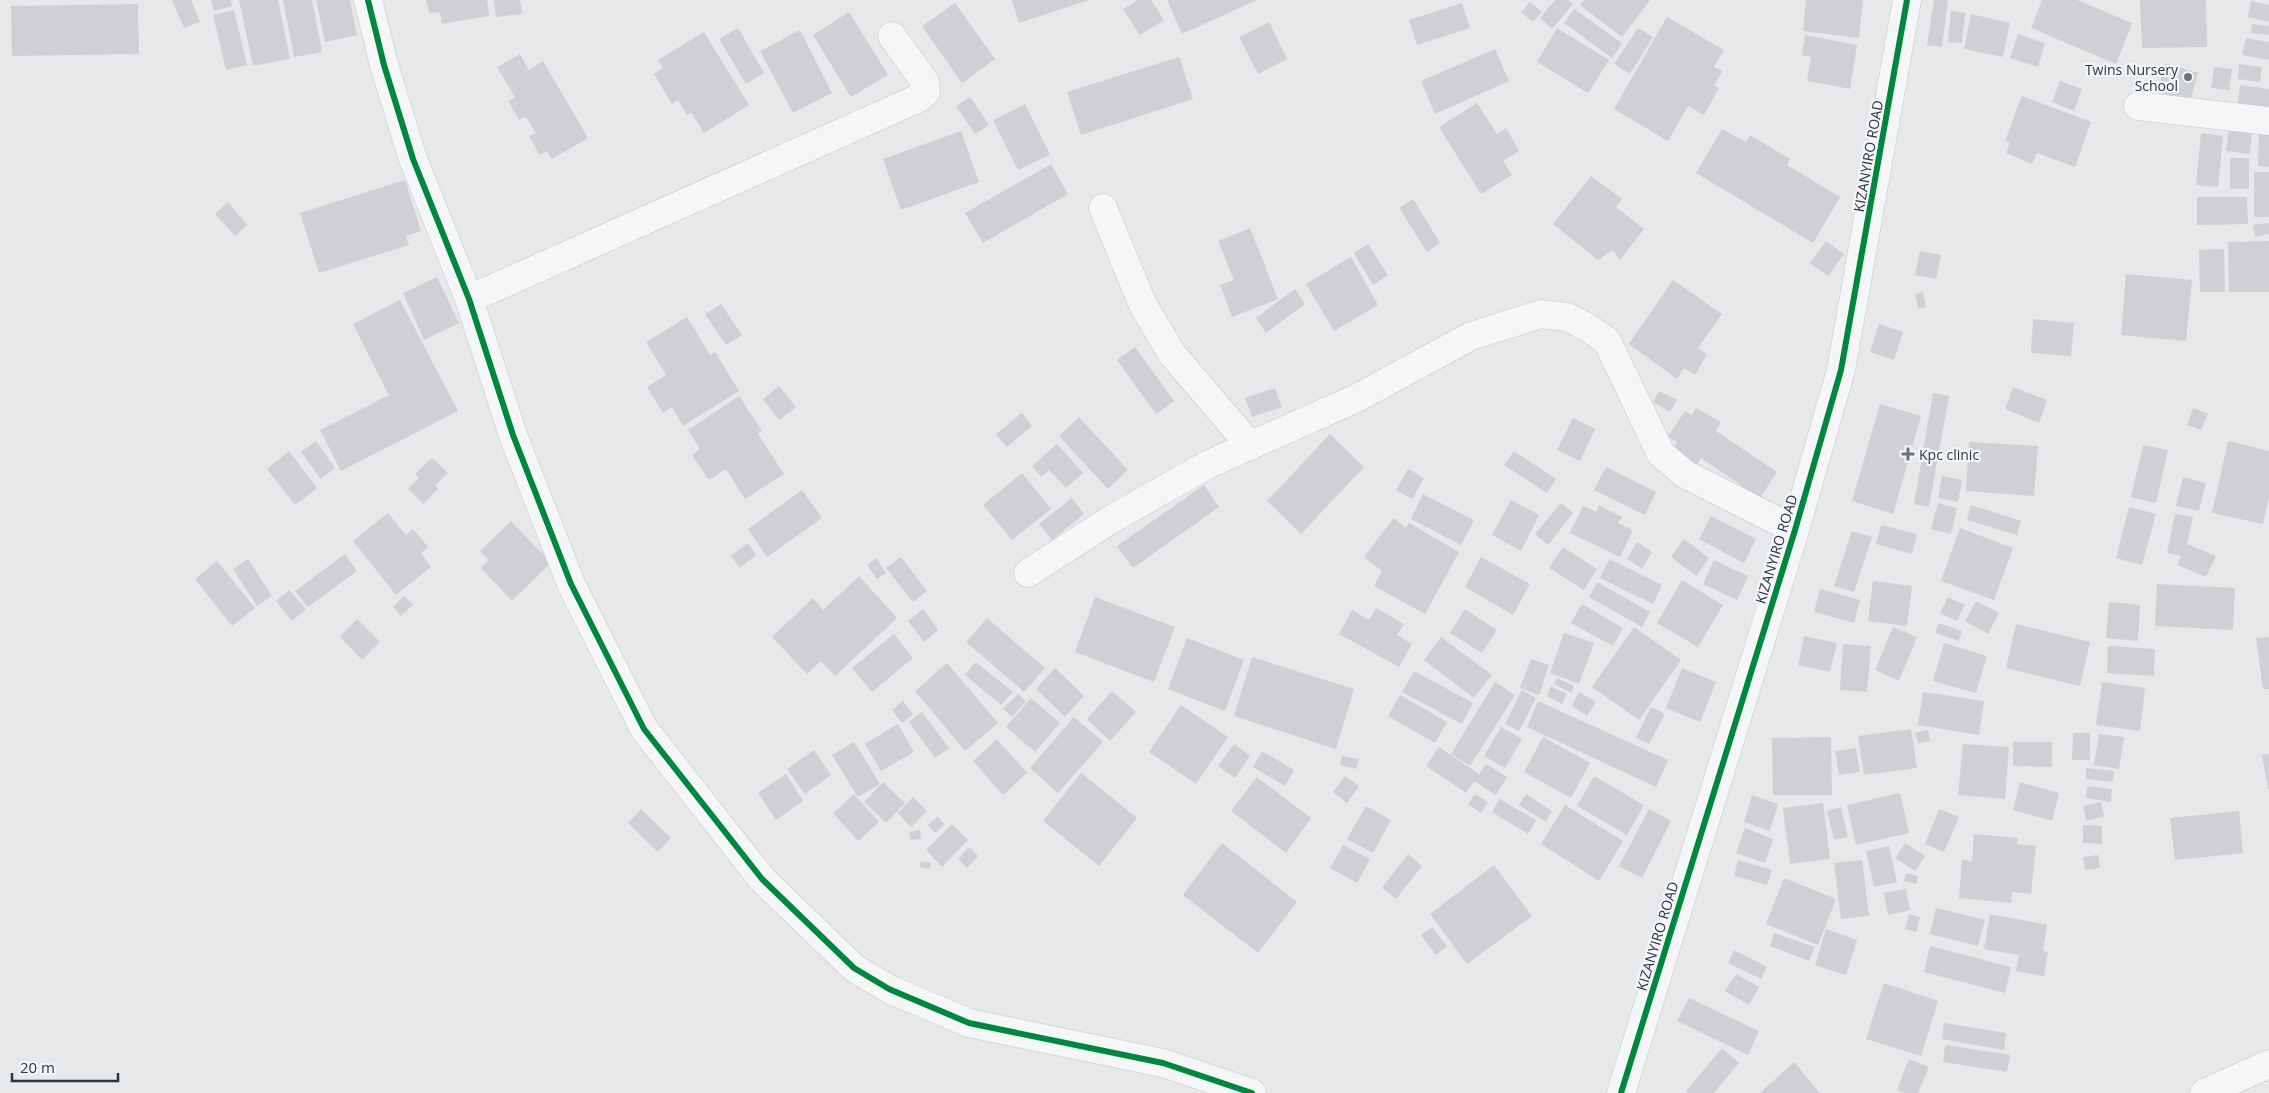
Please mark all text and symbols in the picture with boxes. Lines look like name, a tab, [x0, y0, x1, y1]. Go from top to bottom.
place label: Twins Nursery School	[2085, 60, 2179, 95]
marker: Twins Nursery School	[2182, 71, 2194, 83]
street label: KIZANYIRO ROAD	[1849, 99, 1887, 213]
place label: Kpc clinic	[1919, 445, 1979, 464]
marker: Kpc clinic	[1901, 447, 1915, 461]
street label: KIZANYIRO ROAD	[1750, 492, 1802, 606]
street label: KIZANYIRO ROAD	[1631, 879, 1683, 993]
scale bar	[12, 1050, 119, 1082]
text: 20 m	[20, 1057, 55, 1077]

